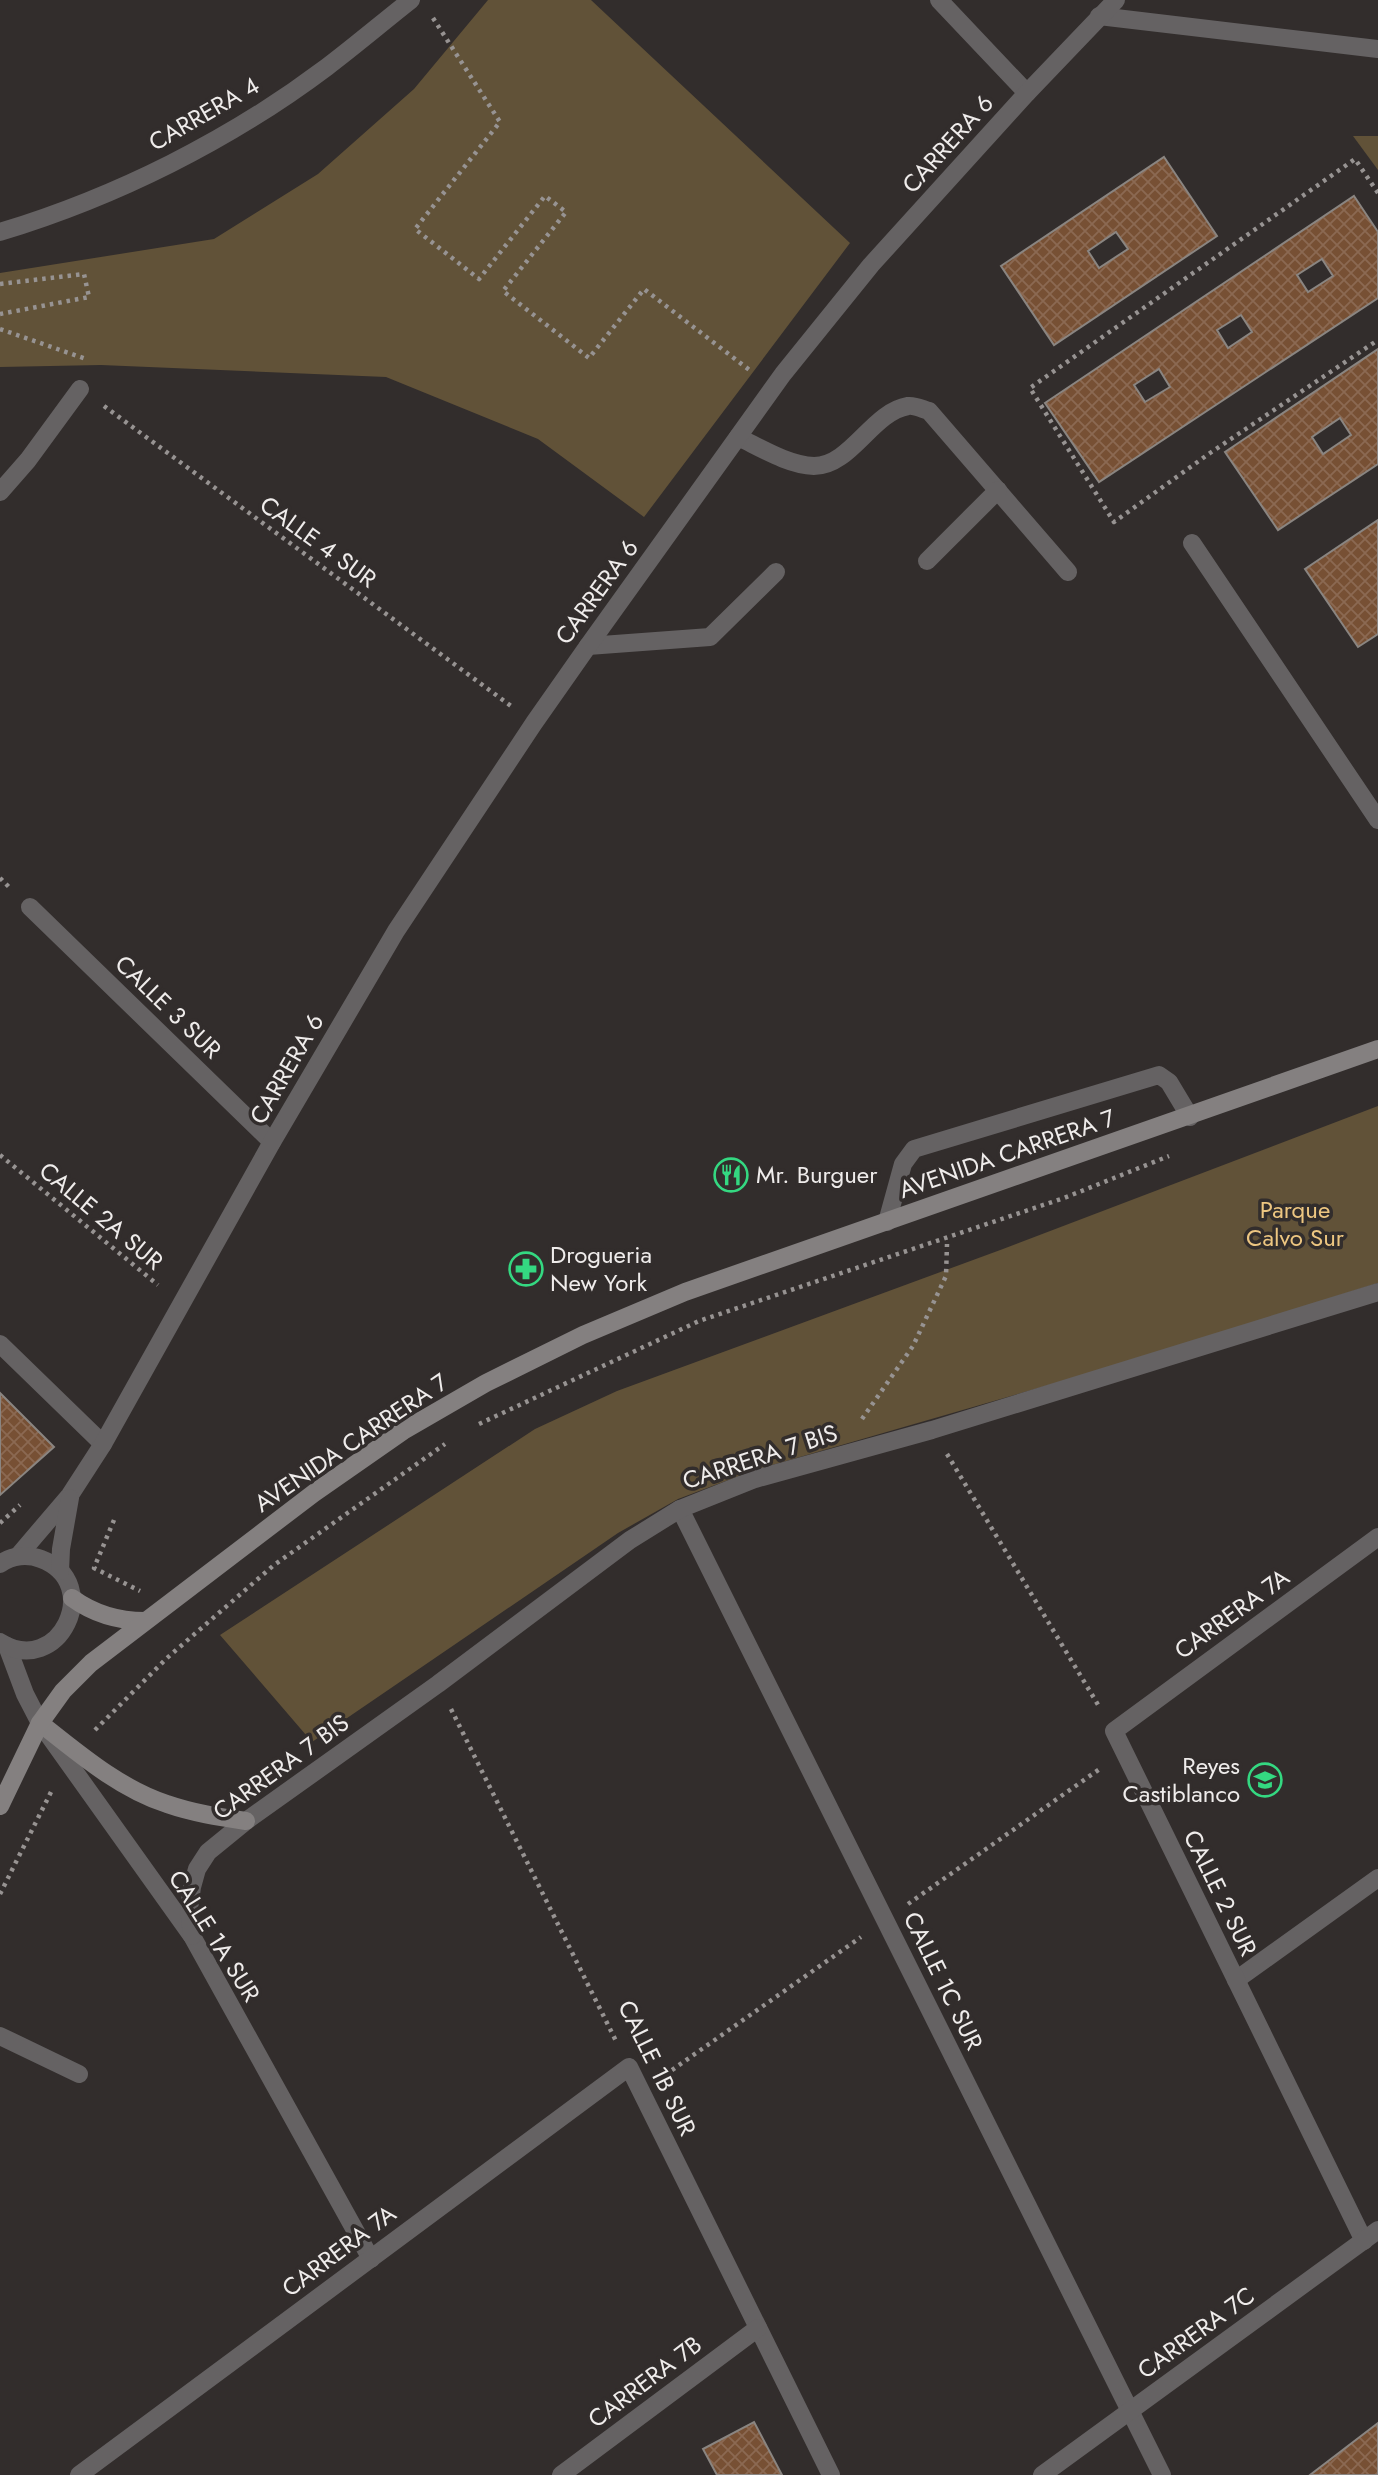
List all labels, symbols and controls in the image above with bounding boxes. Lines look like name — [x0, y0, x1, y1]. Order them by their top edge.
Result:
street label: CARRERA 4 — [142, 68, 266, 159]
street label: CARRERA 6 — [894, 87, 1002, 201]
street label: CALLE 4 SUR — [253, 487, 384, 596]
street label: CARRERA 6 — [546, 532, 647, 651]
street label: CALLE 3 SUR — [107, 947, 230, 1067]
street label: CARRERA 6 — [241, 1007, 332, 1130]
street label: AVENIDA CARRERA 7 — [894, 1100, 1120, 1207]
street label: CALLE 2A SUR — [32, 1153, 171, 1278]
restaurant icon: Mr. Burguer — [712, 1156, 750, 1194]
place label: Mr. Burguer — [756, 1157, 878, 1192]
park label: Parque Calvo Sur — [1246, 1192, 1345, 1255]
place label: Drogueria New York — [550, 1237, 652, 1300]
pharmacy icon: Drogueria New York — [507, 1250, 545, 1288]
street label: AVENIDA CARRERA 7 — [247, 1364, 455, 1520]
street label: CARRERA 7 BIS — [678, 1415, 842, 1498]
street label: CARRERA 7A — [1167, 1560, 1297, 1667]
street label: CARRERA 7 BIS — [205, 1705, 356, 1828]
place label: Reyes Castiblanco — [1122, 1748, 1240, 1811]
school or university icon: Reyes Castiblanco — [1246, 1761, 1284, 1799]
street label: CALLE 2 SUR — [1175, 1824, 1266, 1962]
street label: CALLE 1A SUR — [160, 1863, 269, 2009]
street label: CALLE 1C SUR — [895, 1906, 992, 2056]
street label: CALLE 1B SUR — [610, 1994, 706, 2142]
street label: CARRERA 7A — [274, 2196, 403, 2305]
street label: CARRERA 7C — [1130, 2278, 1261, 2387]
street label: CARRERA 7B — [580, 2327, 709, 2436]

